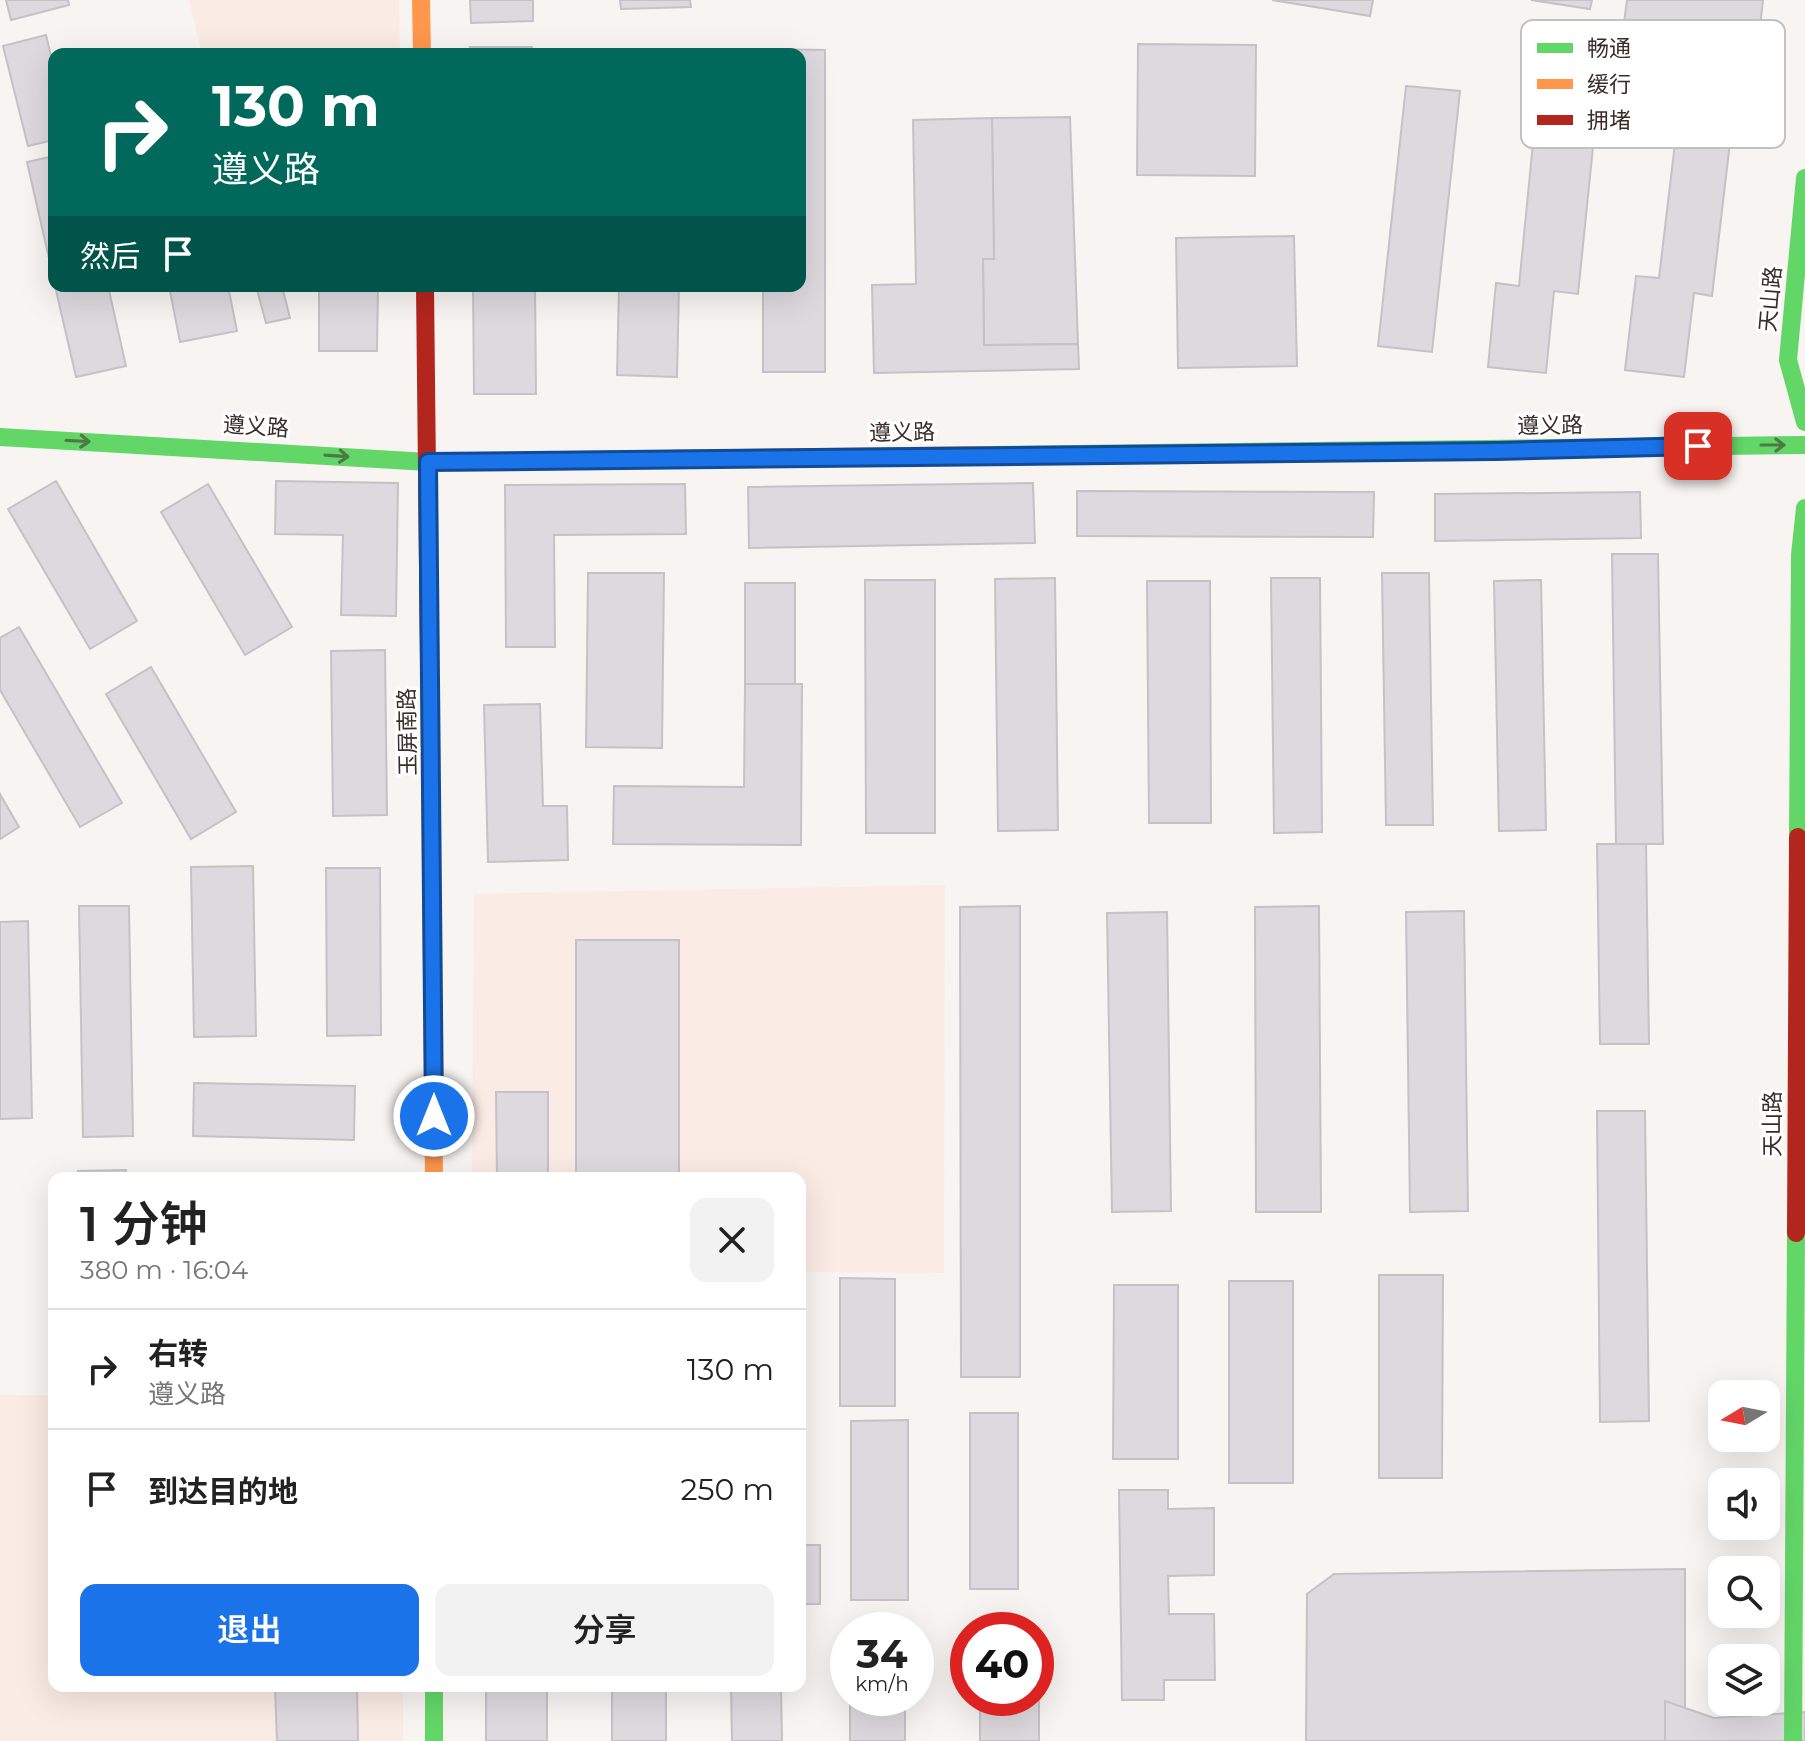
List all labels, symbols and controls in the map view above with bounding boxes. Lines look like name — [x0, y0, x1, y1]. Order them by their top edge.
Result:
legend — [1521, 20, 1785, 148]
text: 畅通 — [1587, 35, 1631, 62]
text: 缓行 — [1587, 71, 1631, 98]
text: 130 m — [212, 72, 380, 140]
icon: right — [80, 80, 184, 184]
text: 拥堵 — [1587, 107, 1631, 134]
text: 遵义路 — [212, 147, 320, 191]
icon: arrive — [156, 232, 200, 276]
text: 然后 — [80, 238, 140, 275]
street label: 天山路 — [1754, 265, 1787, 333]
street label: 遵义路 — [222, 411, 290, 442]
street label: 遵义路 — [1517, 411, 1583, 440]
pin — [1664, 412, 1732, 480]
street label: 遵义路 — [869, 418, 935, 447]
icon: arrive — [1676, 424, 1720, 468]
one-way arrow — [64, 434, 91, 449]
one-way arrow — [1759, 437, 1786, 453]
one-way arrow — [324, 449, 350, 464]
street label: 玉屏南路 — [393, 688, 422, 776]
position arrow — [392, 1074, 476, 1158]
street label: 天山路 — [1759, 1091, 1786, 1157]
text: 1 分钟 — [80, 1195, 208, 1253]
button: close — [690, 1198, 774, 1282]
text: 380 m · 16:04 — [80, 1254, 248, 1286]
text: 右转 — [148, 1335, 208, 1372]
icon: right — [80, 1347, 124, 1391]
text: 130 m — [687, 1351, 774, 1388]
text: 遵义路 — [148, 1378, 226, 1410]
north arrow — [1708, 1380, 1780, 1452]
map controls — [1708, 1380, 1780, 1716]
icon: arrive — [80, 1467, 124, 1511]
button: sound — [1708, 1468, 1780, 1540]
text: 250 m — [680, 1471, 774, 1508]
text: 到达目的地 — [148, 1473, 298, 1510]
button: search — [1708, 1556, 1780, 1628]
button: 退出 — [80, 1584, 419, 1676]
button: 分享 — [435, 1584, 774, 1676]
speed limit sign: 40 — [950, 1612, 1054, 1716]
text: 34 — [856, 1629, 908, 1678]
button: layers — [1708, 1644, 1780, 1716]
text: km/h — [855, 1672, 909, 1696]

